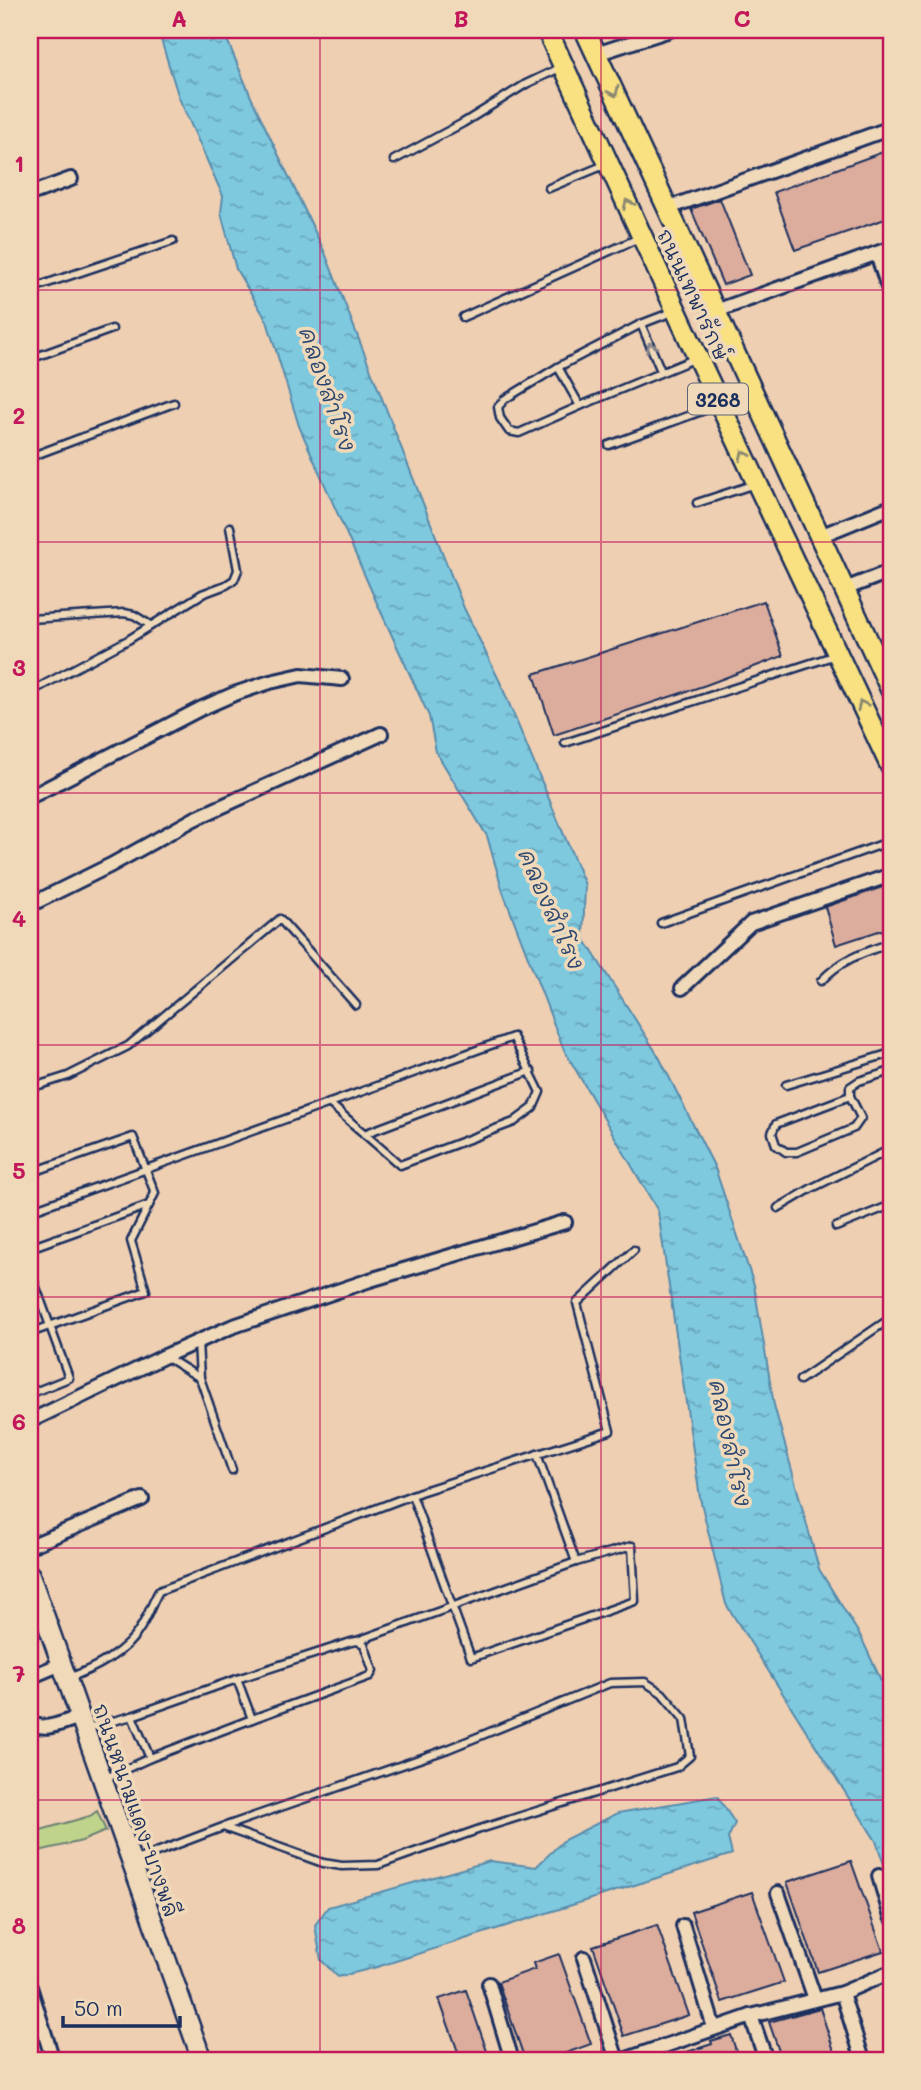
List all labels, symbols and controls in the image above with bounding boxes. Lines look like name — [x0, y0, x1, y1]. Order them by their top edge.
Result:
text: A — [171, 3, 187, 33]
text: B — [453, 3, 469, 33]
text: C — [733, 3, 751, 33]
one-way arrow — [606, 84, 620, 97]
text: 1 — [14, 148, 24, 178]
one-way arrow — [622, 199, 636, 211]
street label: ถนนเทพารักษ์ — [652, 224, 737, 364]
water label: คลองสำโรง — [293, 323, 363, 455]
one-way arrow — [645, 342, 659, 354]
road number: 3268 — [688, 384, 748, 414]
text: 2 — [13, 400, 25, 430]
one-way arrow — [738, 450, 752, 462]
text: 3 — [12, 652, 26, 682]
one-way arrow — [856, 700, 870, 712]
water label: คลองสำโรง — [512, 844, 592, 974]
text: 4 — [12, 903, 26, 933]
text: 5 — [12, 1155, 26, 1185]
water label: คลองสำโรง — [703, 1377, 759, 1509]
text: 6 — [12, 1406, 26, 1436]
text: 7 — [13, 1658, 26, 1688]
street label: ถนนหนามแดง-บางพลี — [88, 1699, 187, 1920]
text: 8 — [12, 1910, 26, 1940]
scale bar — [63, 1985, 180, 2029]
text: 50 m — [74, 1994, 123, 2021]

